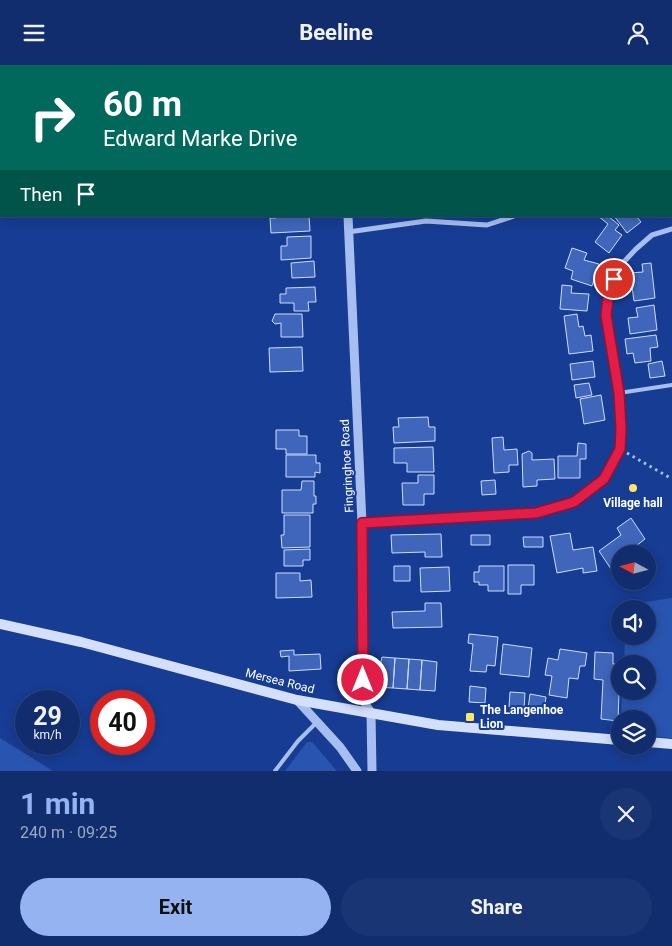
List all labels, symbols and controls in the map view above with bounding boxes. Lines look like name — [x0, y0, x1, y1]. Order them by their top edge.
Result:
icon: menu — [20, 19, 48, 47]
icon: person — [624, 19, 652, 47]
text: Beeline — [299, 20, 373, 45]
text: 60 m — [103, 84, 182, 125]
icon: right — [20, 85, 85, 150]
text: Edward Marke Drive — [103, 126, 297, 151]
icon: arrive — [72, 180, 100, 208]
text: Then — [20, 183, 62, 206]
pin — [593, 258, 635, 300]
icon: arrive — [600, 265, 628, 293]
street label: Fingringhoe Road — [338, 419, 356, 513]
marker: Village hall — [627, 482, 639, 494]
place label: Village hall — [603, 496, 663, 510]
north arrow — [611, 545, 656, 590]
map controls — [611, 545, 656, 755]
button: sound — [611, 600, 656, 645]
position arrow — [336, 653, 388, 705]
button: search — [611, 655, 656, 700]
street label: Mersea Road — [244, 666, 316, 696]
speed limit sign: 40 — [90, 690, 155, 755]
text: 29 — [33, 702, 62, 731]
place label: The Langenhoe Lion — [480, 703, 564, 731]
button: layers — [611, 710, 656, 755]
marker: The Langenhoe Lion — [464, 711, 476, 723]
text: km/h — [33, 728, 62, 742]
text: 1 min — [20, 786, 95, 821]
button: close — [600, 788, 652, 840]
text: 240 m · 09:25 — [20, 823, 117, 842]
button: Exit — [20, 878, 331, 936]
button: Share — [341, 878, 652, 936]

